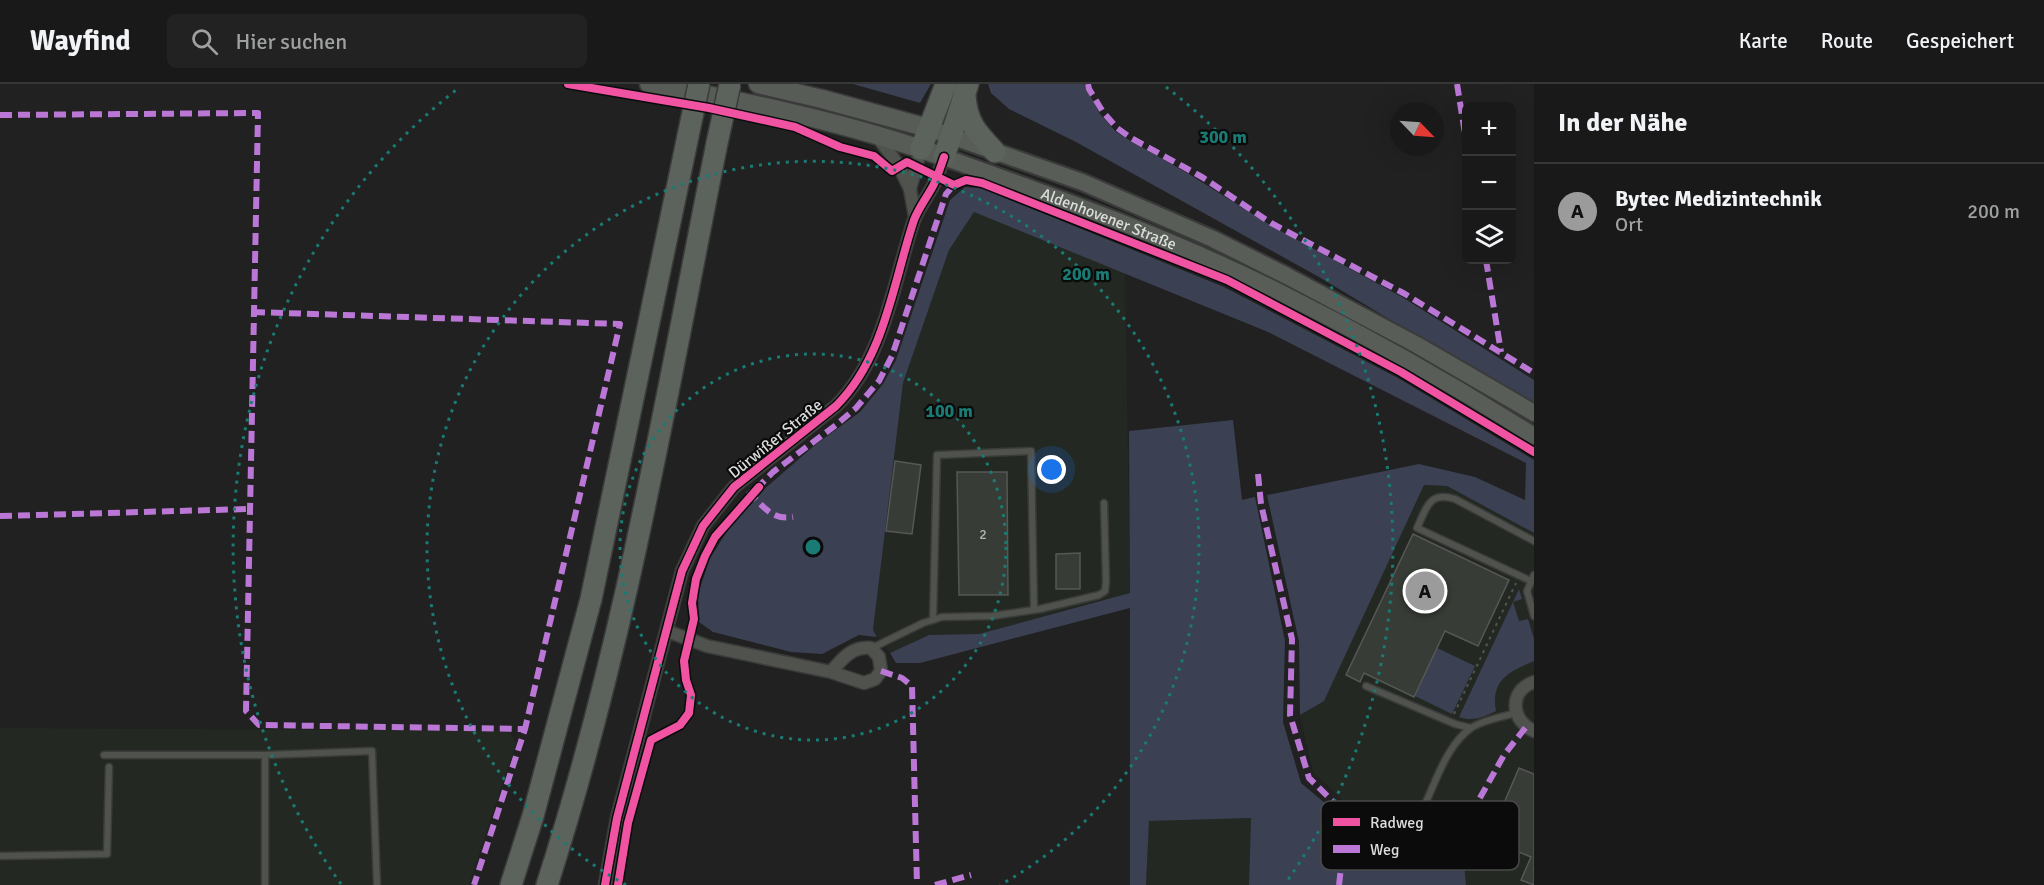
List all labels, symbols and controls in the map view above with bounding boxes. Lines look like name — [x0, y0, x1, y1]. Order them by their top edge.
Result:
search box — [167, 14, 587, 68]
text: Wayfind — [30, 24, 131, 58]
icon: search — [188, 25, 221, 58]
text: Hier suchen — [236, 28, 347, 55]
text: Karte — [1739, 28, 1788, 54]
text: Route — [1821, 28, 1873, 54]
text: Gespeichert — [1906, 28, 2014, 54]
north arrow — [1390, 102, 1444, 156]
map controls — [1462, 102, 1516, 264]
button: + — [1462, 102, 1516, 156]
text: In der Nähe — [1558, 107, 1688, 139]
text: 300 m — [1199, 126, 1247, 148]
button: − — [1462, 156, 1516, 210]
street label: Aldenhovener Straße — [1038, 184, 1179, 255]
text: Bytec Medizintechnik — [1615, 185, 1822, 212]
text: A — [1571, 199, 1584, 224]
text: 200 m — [1967, 199, 2020, 224]
button: layers — [1462, 210, 1516, 264]
text: Ort — [1615, 212, 1643, 237]
text: 200 m — [1062, 263, 1110, 285]
street label: Dürwißer Straße — [725, 395, 827, 483]
text: 100 m — [925, 400, 973, 422]
your location — [1037, 455, 1066, 484]
house number: 2 — [979, 526, 987, 543]
centre of rings — [803, 537, 823, 557]
pin: A — [1406, 568, 1444, 614]
legend — [1321, 801, 1519, 870]
text: Radweg — [1370, 813, 1424, 833]
text: Weg — [1370, 840, 1399, 860]

